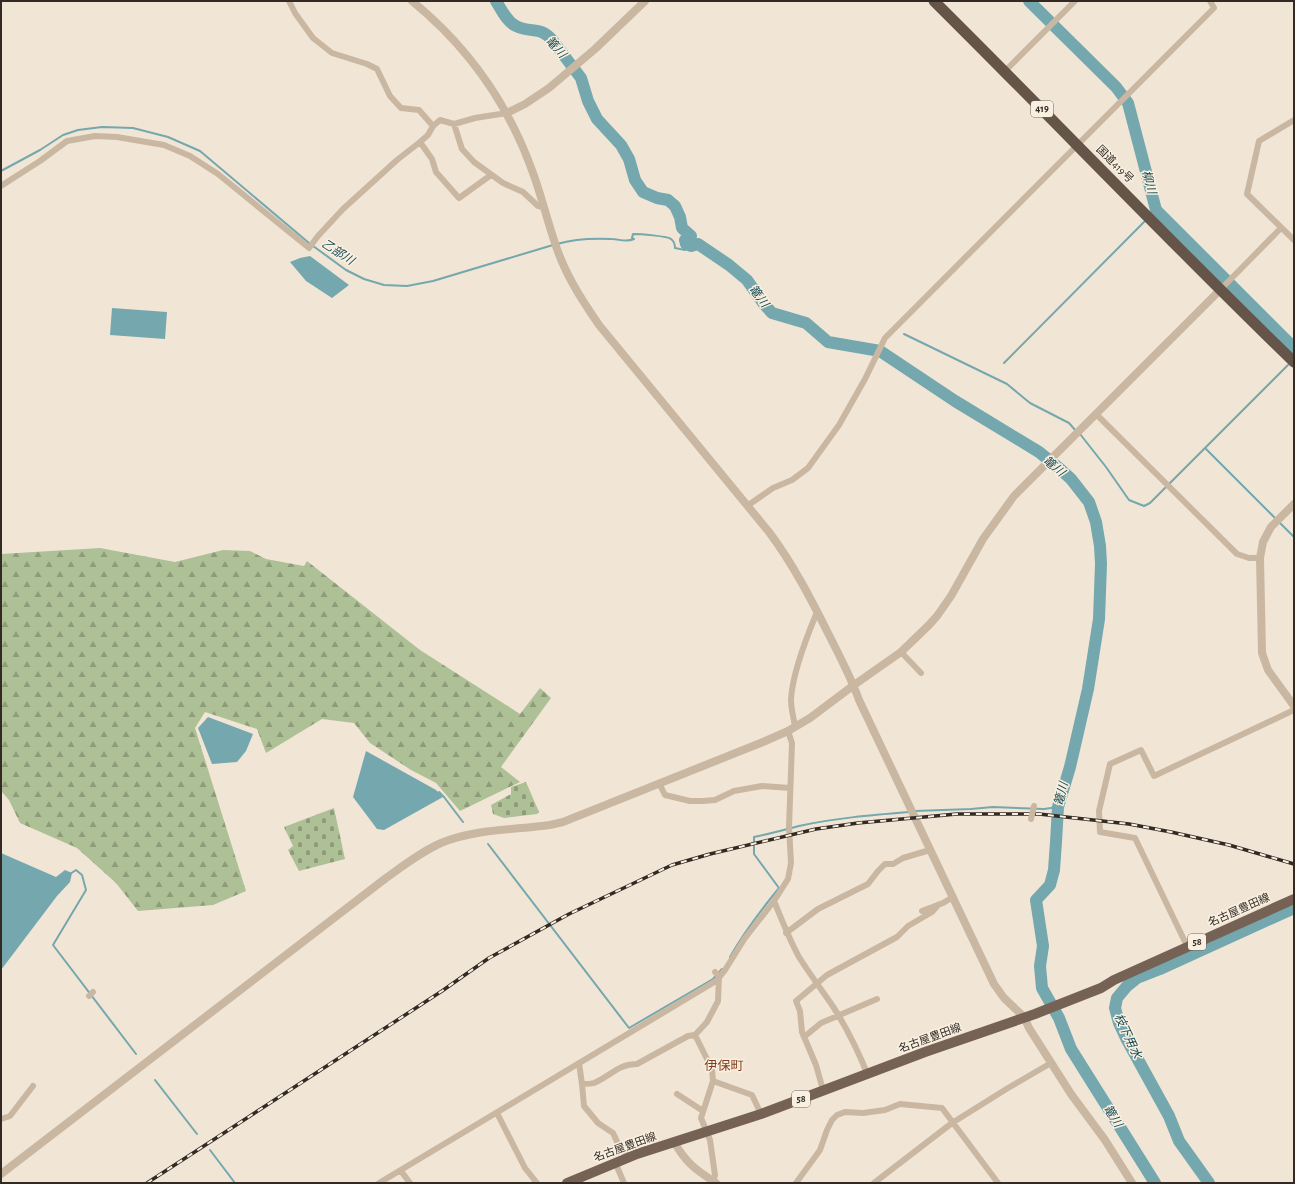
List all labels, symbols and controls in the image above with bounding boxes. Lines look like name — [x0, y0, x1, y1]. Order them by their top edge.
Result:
water label: 篭川 — [544, 33, 571, 61]
road number: 419 — [1031, 101, 1053, 117]
street label: 国道419号 — [1094, 143, 1136, 185]
water label: 柳川 — [1140, 169, 1159, 197]
water label: 乙部川 — [320, 236, 359, 268]
water label: 篭川 — [747, 282, 773, 311]
water label: 篭川 — [1041, 453, 1069, 480]
water label: 篭川 — [1051, 779, 1070, 807]
street label: 名古屋豊田線 — [1206, 891, 1271, 928]
road number: 58 — [1188, 934, 1206, 950]
water label: 枝下用水 — [1112, 1011, 1145, 1062]
street label: 名古屋豊田線 — [897, 1021, 963, 1054]
district label: 伊保町 — [704, 1059, 744, 1073]
road number: 58 — [792, 1091, 810, 1107]
water label: 篭川 — [1102, 1102, 1126, 1131]
street label: 名古屋豊田線 — [592, 1130, 658, 1163]

